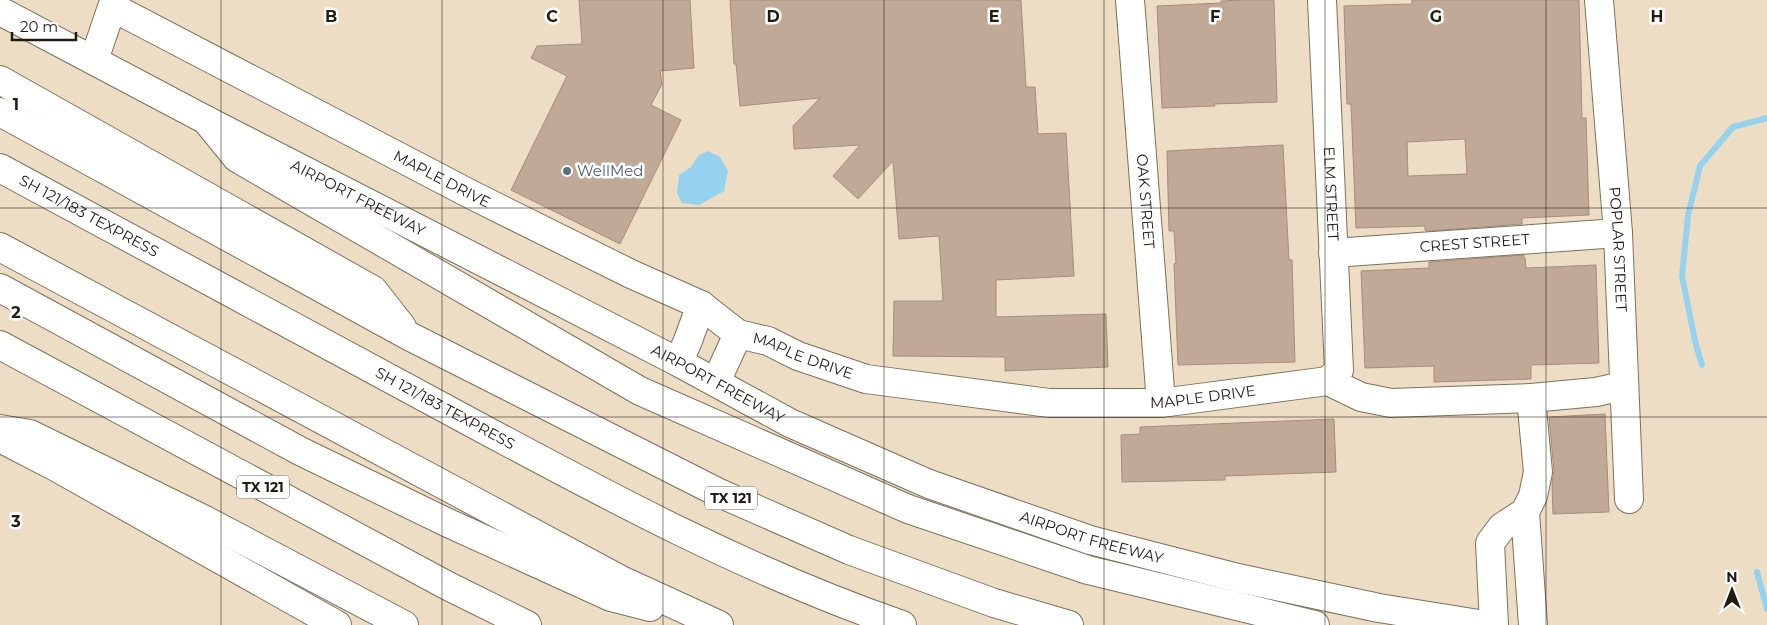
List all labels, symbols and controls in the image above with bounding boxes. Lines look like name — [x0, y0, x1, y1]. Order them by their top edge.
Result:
text: B — [325, 7, 337, 26]
text: C — [546, 7, 558, 26]
text: D — [766, 7, 780, 26]
text: E — [989, 7, 999, 26]
text: F — [1210, 7, 1220, 26]
text: G — [1430, 7, 1442, 26]
text: H — [1651, 7, 1663, 26]
scale bar — [12, 10, 76, 42]
text: 20 m — [20, 17, 58, 36]
text: 1 — [13, 95, 19, 114]
street label: MAPLE DRIVE — [390, 146, 494, 212]
street label: ELM STREET — [1320, 146, 1343, 242]
street label: OAK STREET — [1133, 153, 1159, 250]
street label: AIRPORT FREEWAY — [288, 155, 429, 240]
place label: WellMed — [577, 161, 644, 180]
marker: WellMed — [561, 165, 573, 177]
street label: SH 121/183 TEXPRESS — [16, 170, 162, 261]
street label: POPLAR STREET — [1605, 186, 1631, 313]
street label: CREST STREET — [1419, 229, 1531, 256]
text: 2 — [11, 303, 21, 322]
street label: MAPLE DRIVE — [751, 328, 856, 383]
street label: AIRPORT FREEWAY — [648, 340, 789, 427]
street label: SH 121/183 TEXPRESS — [372, 363, 518, 453]
street label: MAPLE DRIVE — [1150, 381, 1257, 412]
road number: TX 121 — [237, 476, 289, 498]
road number: TX 121 — [705, 486, 757, 509]
street label: AIRPORT FREEWAY — [1017, 506, 1166, 568]
text: 3 — [10, 512, 21, 531]
north arrow — [1707, 565, 1757, 615]
text: N — [1726, 568, 1738, 586]

